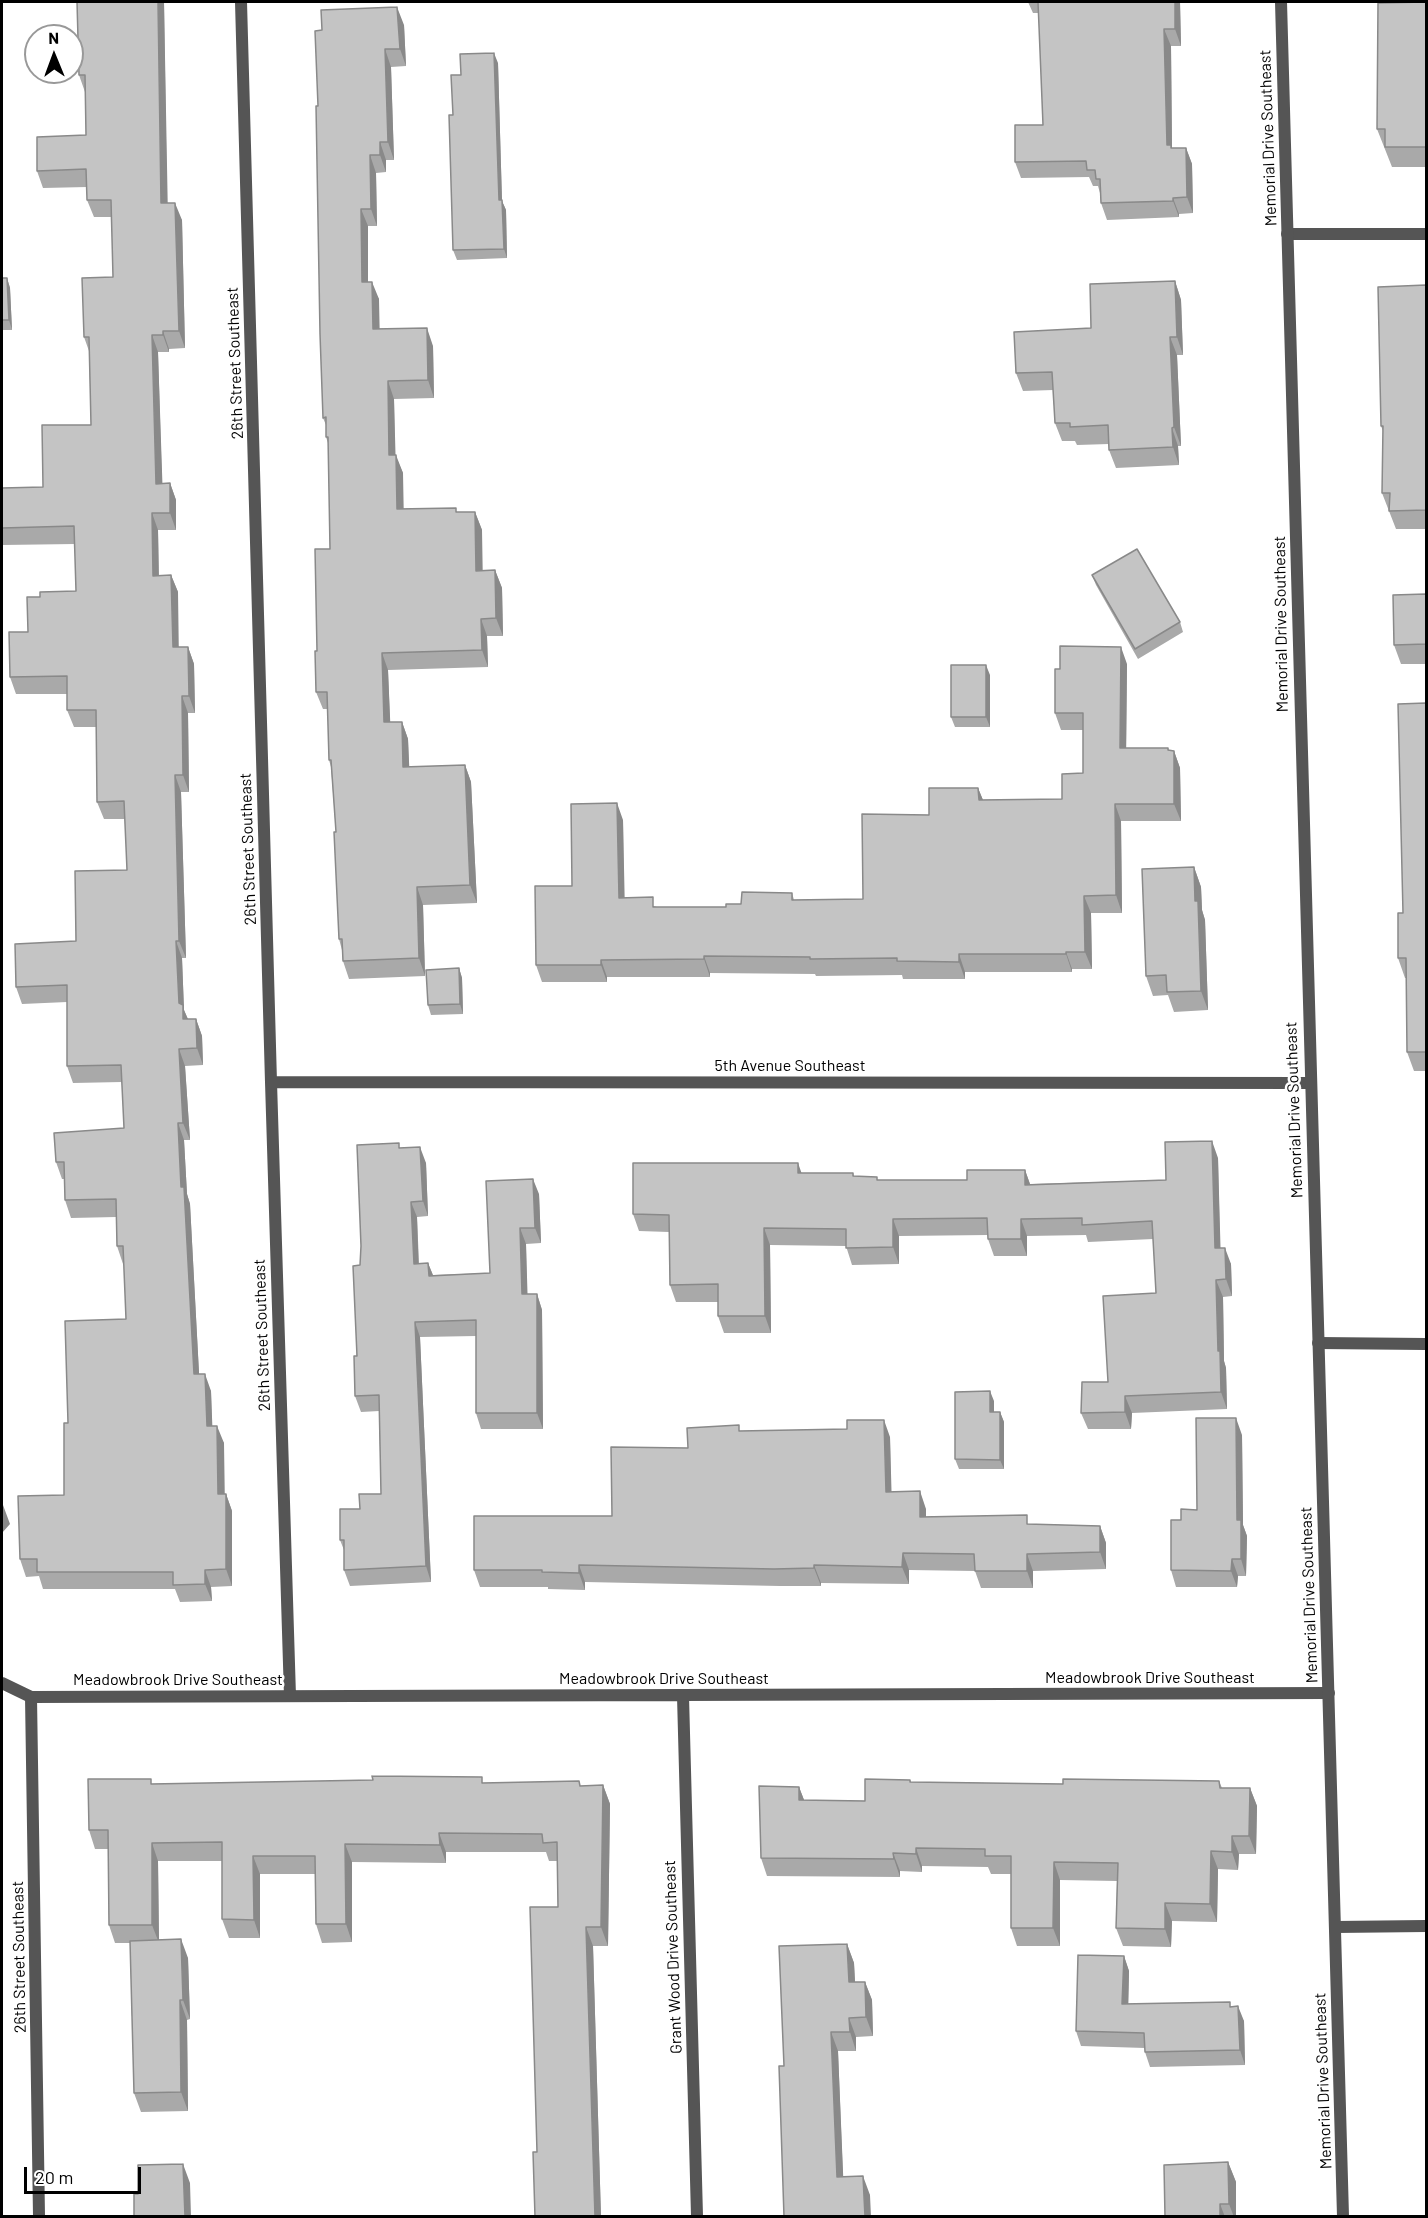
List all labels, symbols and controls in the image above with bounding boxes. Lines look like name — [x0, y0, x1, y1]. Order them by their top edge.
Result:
north arrow — [24, 24, 84, 84]
text: N — [48, 28, 59, 47]
street label: Memorial Drive Southeast — [1255, 49, 1281, 227]
street label: 26th Street Southeast — [223, 286, 247, 440]
street label: Memorial Drive Southeast — [1270, 535, 1292, 713]
street label: 26th Street Southeast — [236, 772, 260, 926]
street label: Memorial Drive Southeast — [1281, 1021, 1307, 1199]
street label: 5th Avenue Southeast — [714, 1056, 866, 1076]
street label: 26th Street Southeast — [250, 1258, 274, 1412]
street label: Memorial Drive Southeast — [1296, 1506, 1322, 1684]
street label: Meadowbrook Drive Southeast — [1045, 1668, 1255, 1688]
street label: Meadowbrook Drive Southeast — [559, 1669, 769, 1689]
street label: Meadowbrook Drive Southeast — [73, 1670, 283, 1690]
street label: Grant Wood Drive Southeast — [660, 1860, 686, 2054]
street label: 26th Street Southeast — [8, 1881, 30, 2033]
street label: Memorial Drive Southeast — [1310, 1992, 1336, 2170]
scale bar — [27, 2155, 144, 2193]
text: 20 m — [35, 2166, 73, 2188]

